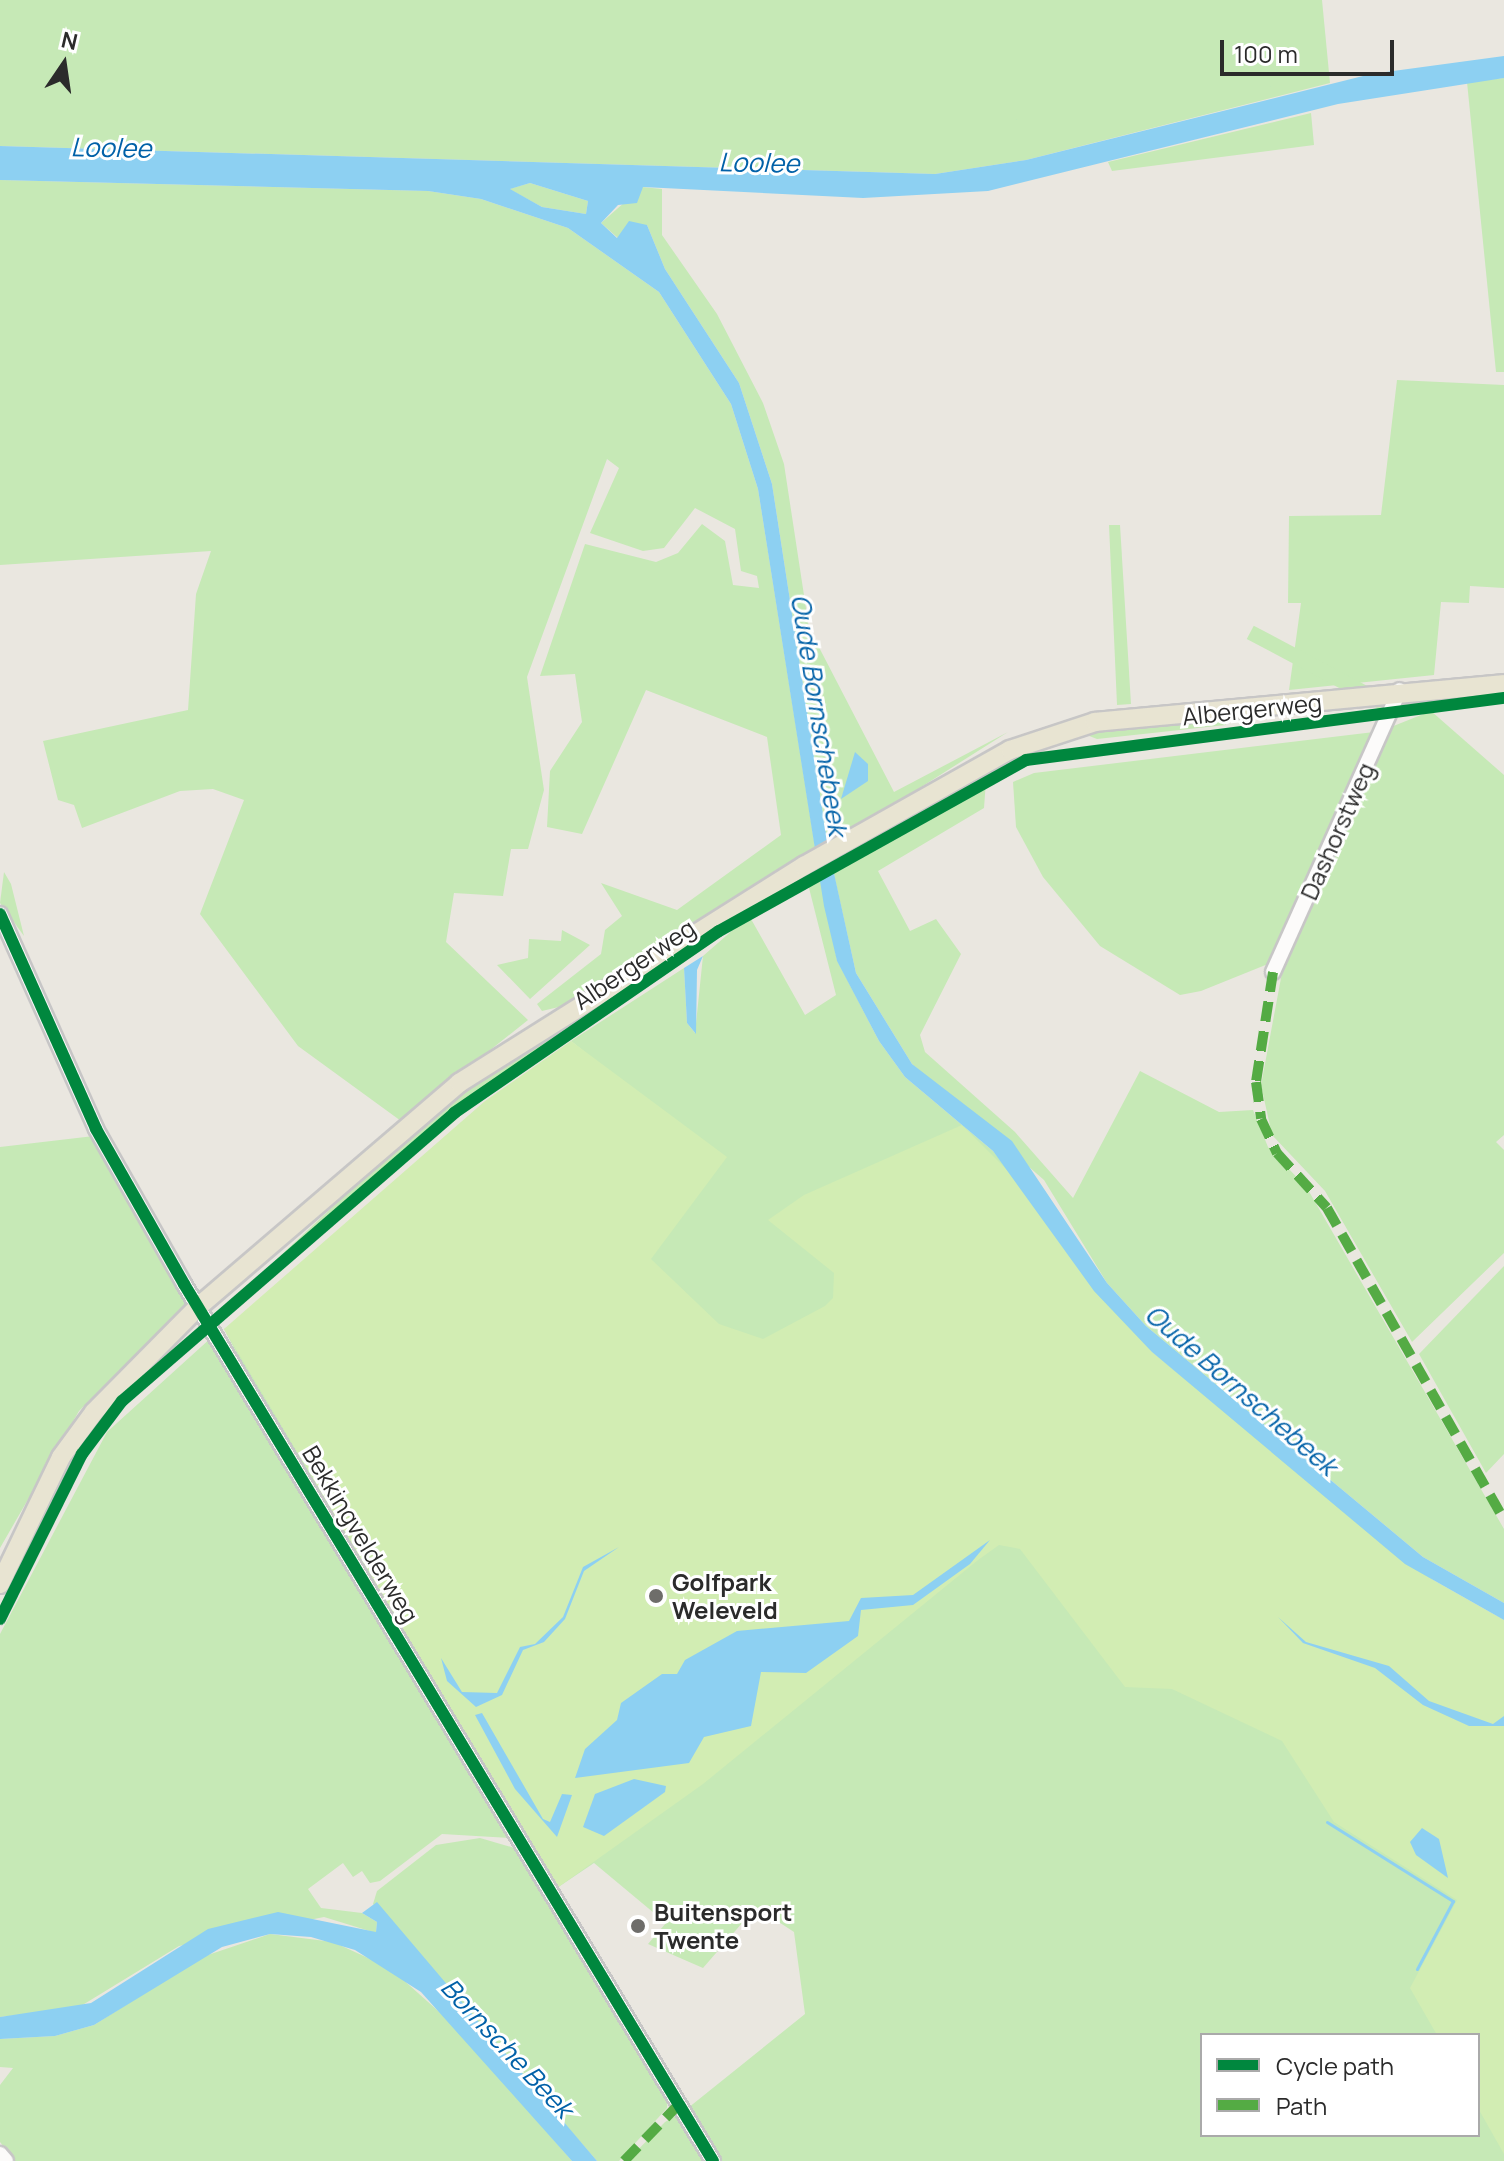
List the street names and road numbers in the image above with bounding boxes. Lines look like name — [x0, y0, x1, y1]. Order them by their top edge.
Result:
street label: Albergerweg — [1181, 687, 1323, 731]
street label: Dashorstweg — [1294, 758, 1380, 904]
street label: Albergerweg — [568, 913, 700, 1015]
street label: Bekkingvelderweg — [297, 1440, 425, 1628]

